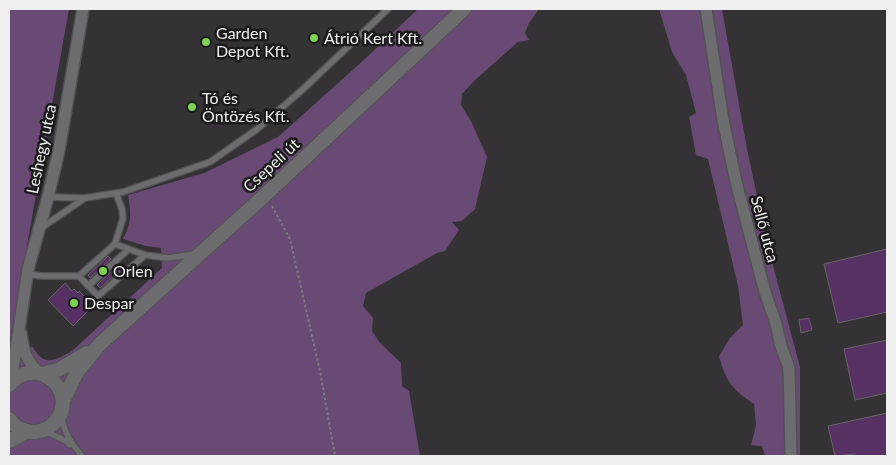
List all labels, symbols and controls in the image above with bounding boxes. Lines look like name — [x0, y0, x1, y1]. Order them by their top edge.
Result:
place label: Garden Depot Kft. — [216, 23, 289, 60]
place label: Átrió Kert Kft. — [324, 28, 422, 47]
marker: Átrió Kert Kft. — [308, 32, 320, 44]
marker: Garden Depot Kft. — [200, 36, 212, 48]
place label: Tó és Öntözés Kft. — [202, 88, 290, 125]
marker: Tó és Öntözés Kft. — [186, 101, 198, 113]
street label: Leshegy utca — [22, 102, 59, 195]
street label: Csepeli út — [239, 134, 303, 195]
street label: Sellő utca — [748, 194, 783, 264]
place label: Orlen — [113, 261, 153, 280]
marker: Orlen — [97, 265, 109, 277]
place label: Despar — [84, 293, 134, 312]
marker: Despar — [68, 297, 80, 309]

